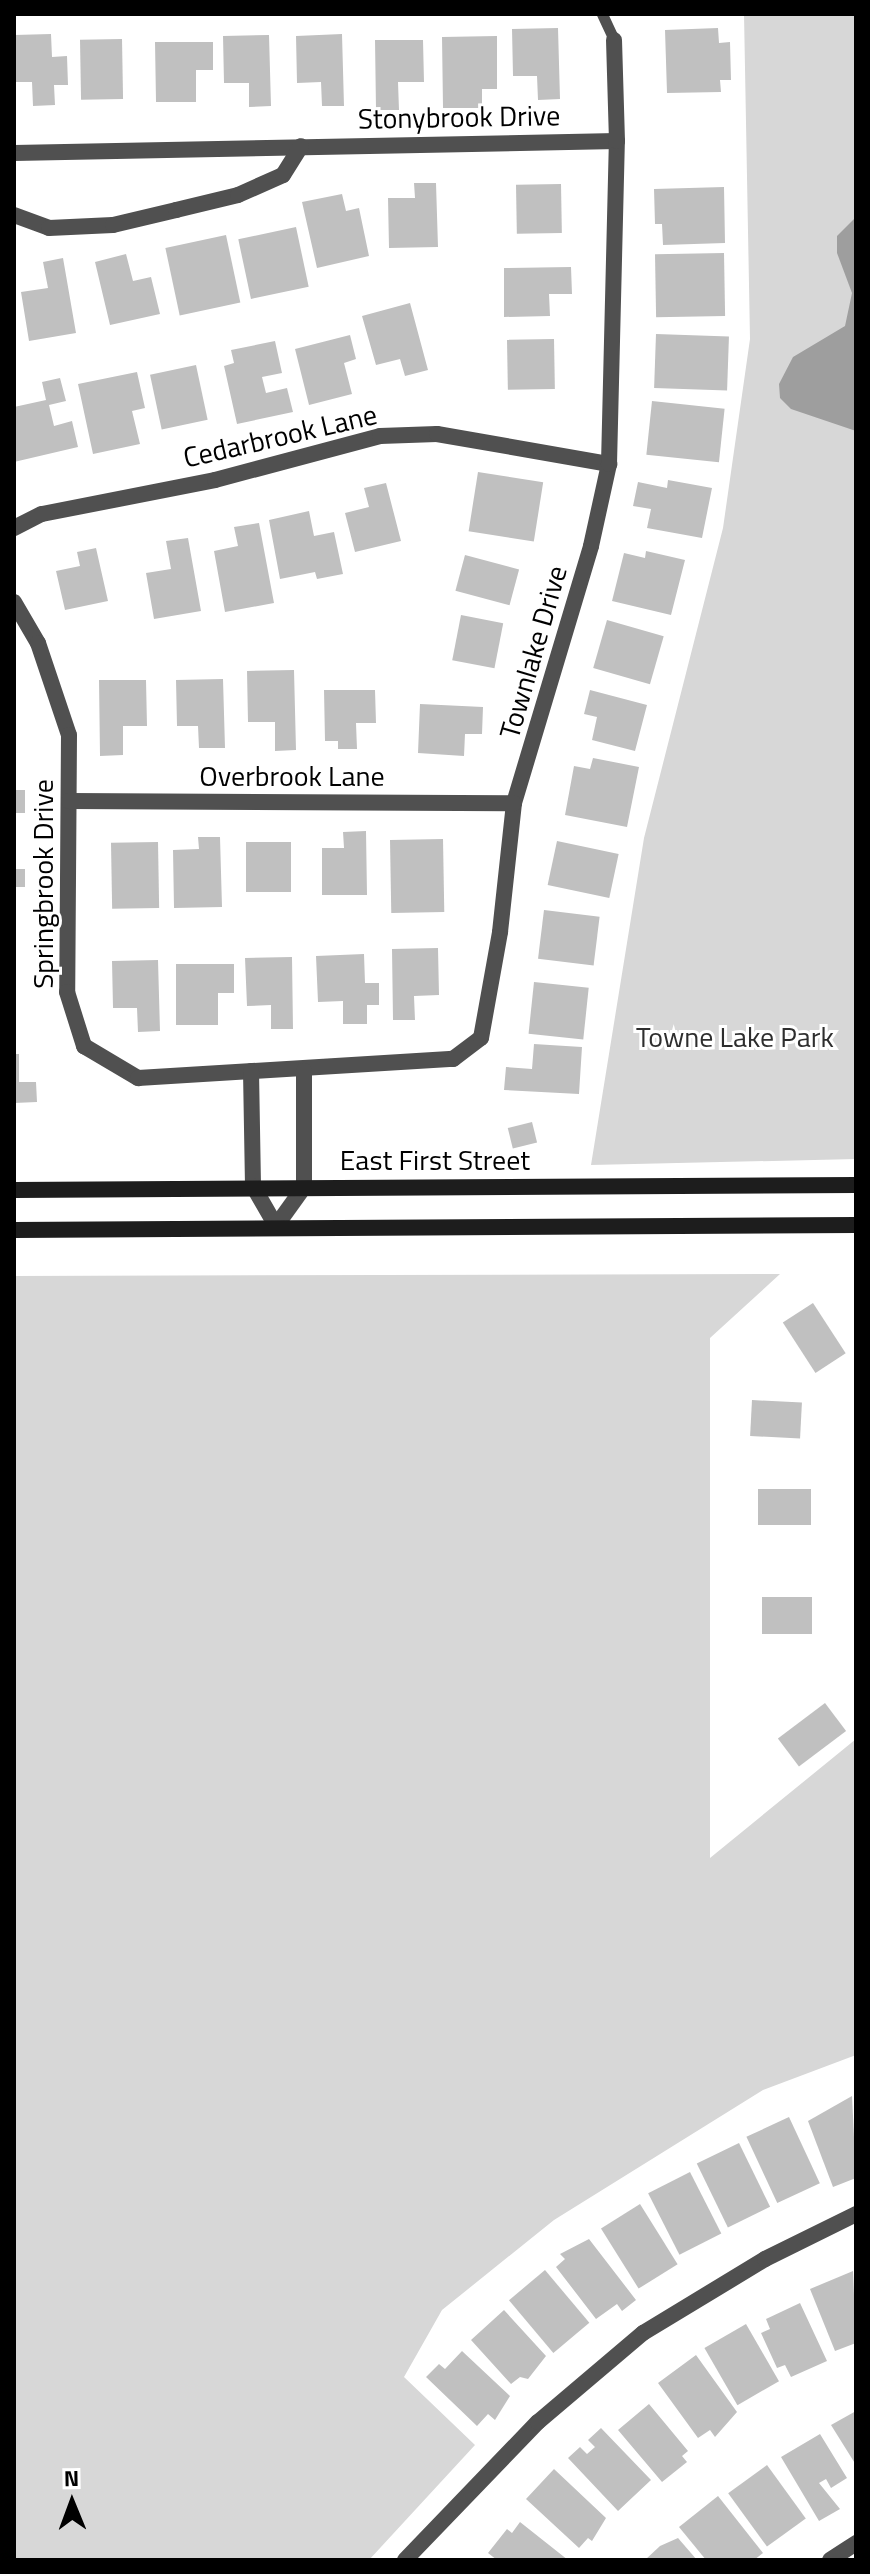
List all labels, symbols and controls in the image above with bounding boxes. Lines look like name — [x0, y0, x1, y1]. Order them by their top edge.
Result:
street label: Stonybrook Drive — [358, 98, 560, 136]
street label: Cedarbrook Lane — [180, 397, 380, 475]
street label: Townlake Drive — [492, 562, 574, 742]
street label: Overbrook Lane — [199, 759, 385, 793]
street label: Springbrook Drive — [26, 779, 60, 989]
park label: Towne Lake Park — [636, 1020, 834, 1054]
street label: East First Street — [340, 1143, 530, 1177]
text: N — [64, 2461, 80, 2495]
north arrow — [32, 2462, 112, 2542]

